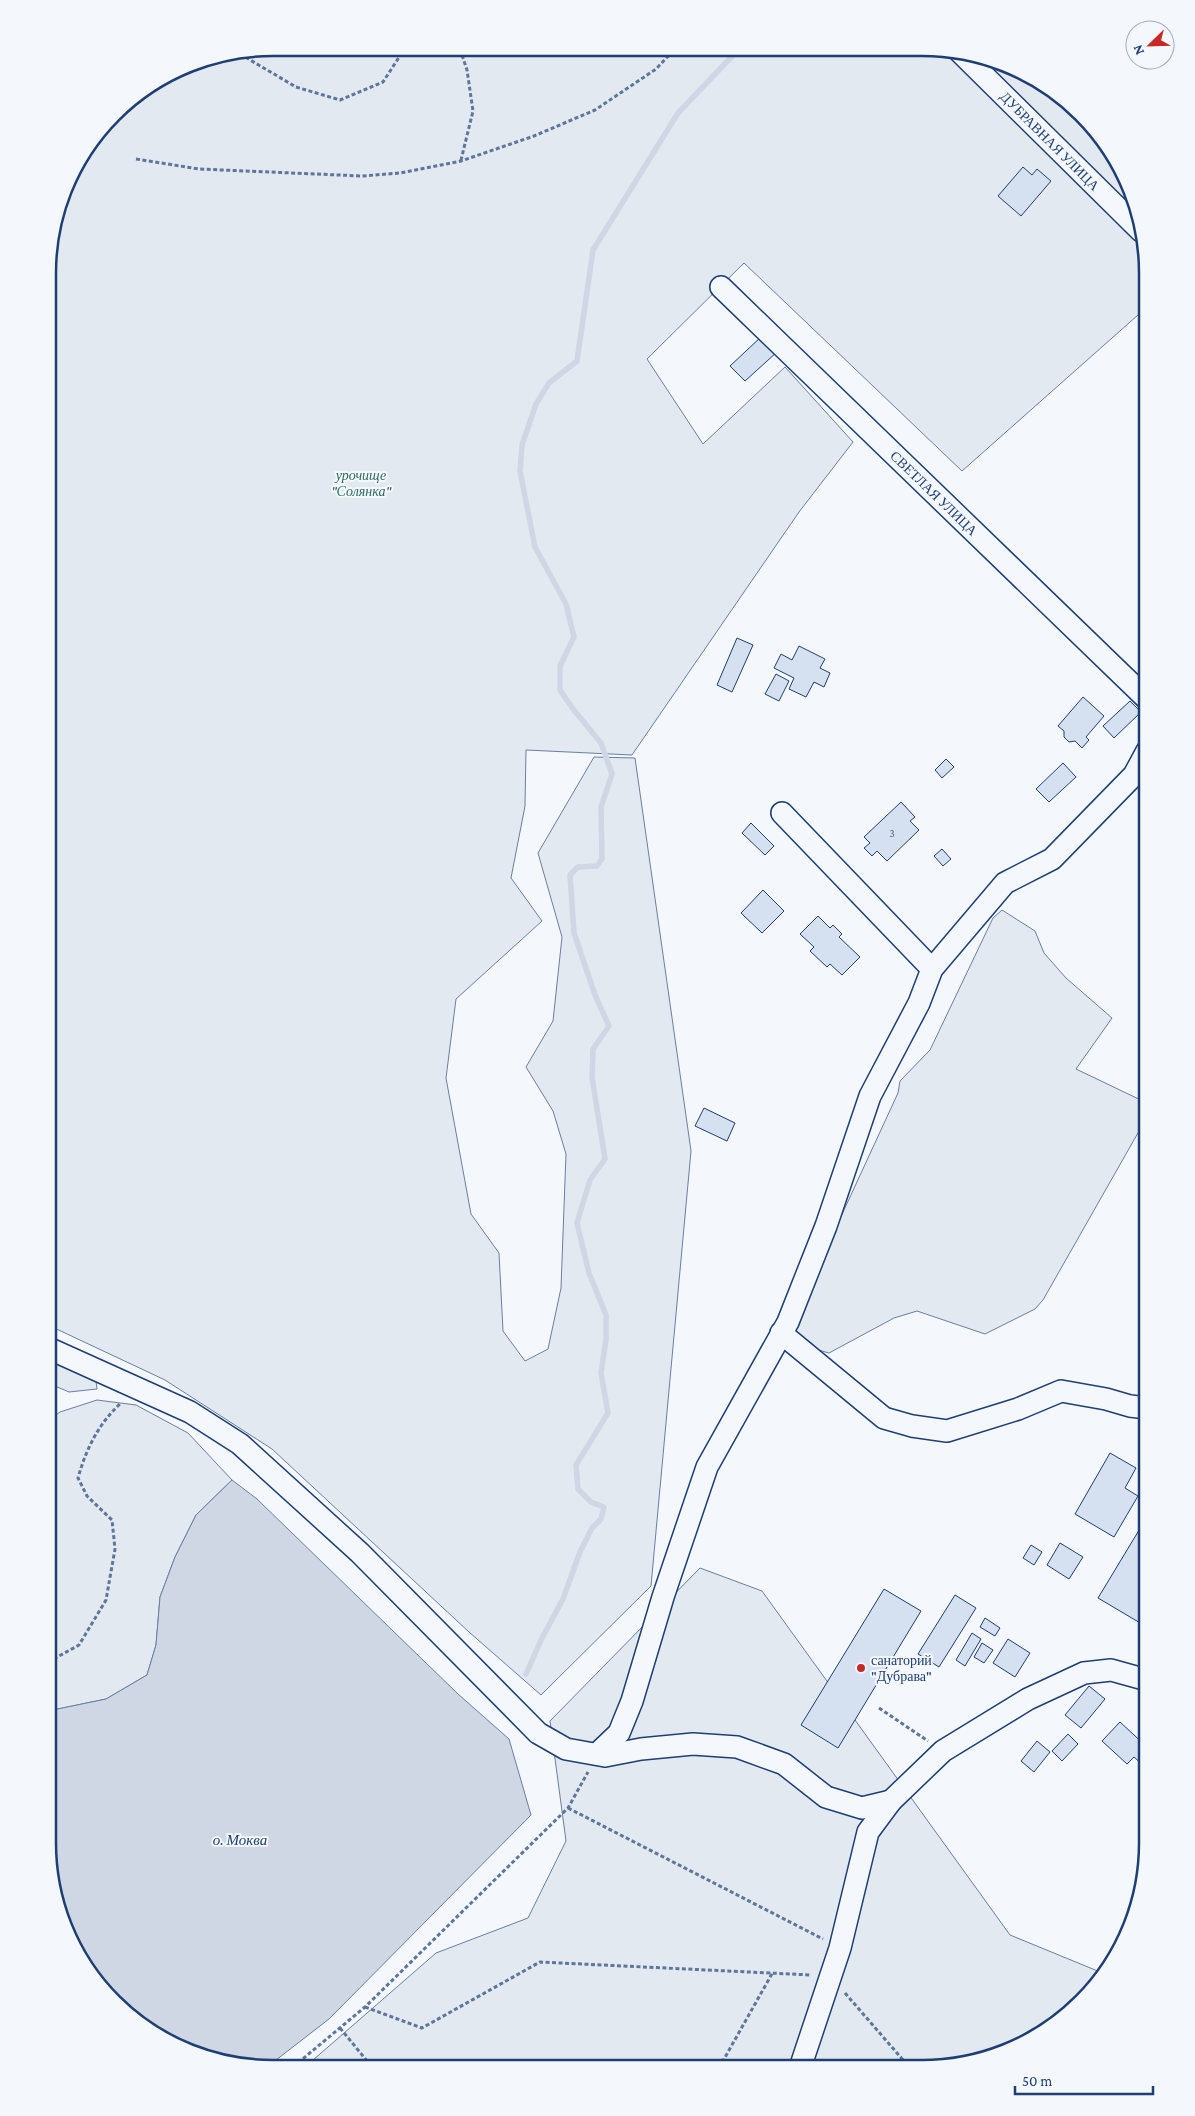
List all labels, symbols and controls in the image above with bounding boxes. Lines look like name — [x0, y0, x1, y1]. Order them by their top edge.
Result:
north arrow — [1125, 20, 1175, 70]
text: N — [1129, 42, 1147, 58]
street label: ДУБРАВНАЯ УЛИЦА — [997, 88, 1103, 194]
street label: СВЕТЛАЯ УЛИЦА — [887, 447, 981, 539]
park label: урочище "Солянка" — [331, 467, 392, 499]
house number: 3 — [889, 827, 895, 839]
place label: санаторий "Дубрава" — [871, 1652, 932, 1684]
marker: санаторий "Дубрава" — [855, 1662, 867, 1674]
water label: о. Моква — [213, 1832, 267, 1848]
scale bar — [1015, 2064, 1152, 2096]
text: 50 m — [1022, 2073, 1052, 2089]

